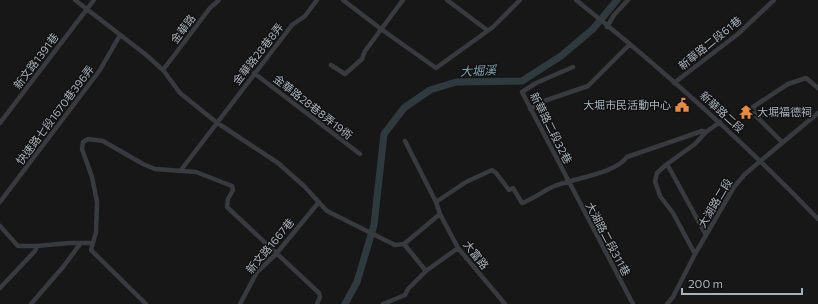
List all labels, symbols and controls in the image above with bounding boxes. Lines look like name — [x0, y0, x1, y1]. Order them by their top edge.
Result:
street label: 金華路 — [167, 12, 198, 46]
street label: 新華路二段61巷 — [676, 13, 744, 72]
street label: 金華路28巷8弄 — [230, 20, 286, 87]
street label: 新文路1391巷 — [10, 30, 61, 91]
water label: 大堀溪 — [460, 62, 498, 78]
street label: 快速路七段1670巷396弄 — [13, 63, 96, 167]
street label: 金華路28巷8弄19衖 — [271, 72, 355, 142]
street label: 新華路二段 — [698, 88, 747, 135]
street label: 新華路二段32巷 — [528, 90, 575, 166]
public building icon: 大堀市民活動中心 — [674, 97, 690, 113]
place label: 大堀市民活動中心 — [583, 98, 671, 111]
temple icon: 大堀福德祠 — [738, 104, 754, 120]
place label: 大堀福德祠 — [757, 105, 812, 118]
street label: 大湖路二段 — [695, 176, 734, 230]
street label: 大湖路二段311巷 — [584, 200, 633, 278]
street label: 新文路1667巷 — [243, 216, 296, 276]
street label: 大富路 — [461, 238, 492, 272]
scale bar — [682, 270, 802, 296]
text: 200 m — [688, 276, 723, 290]

